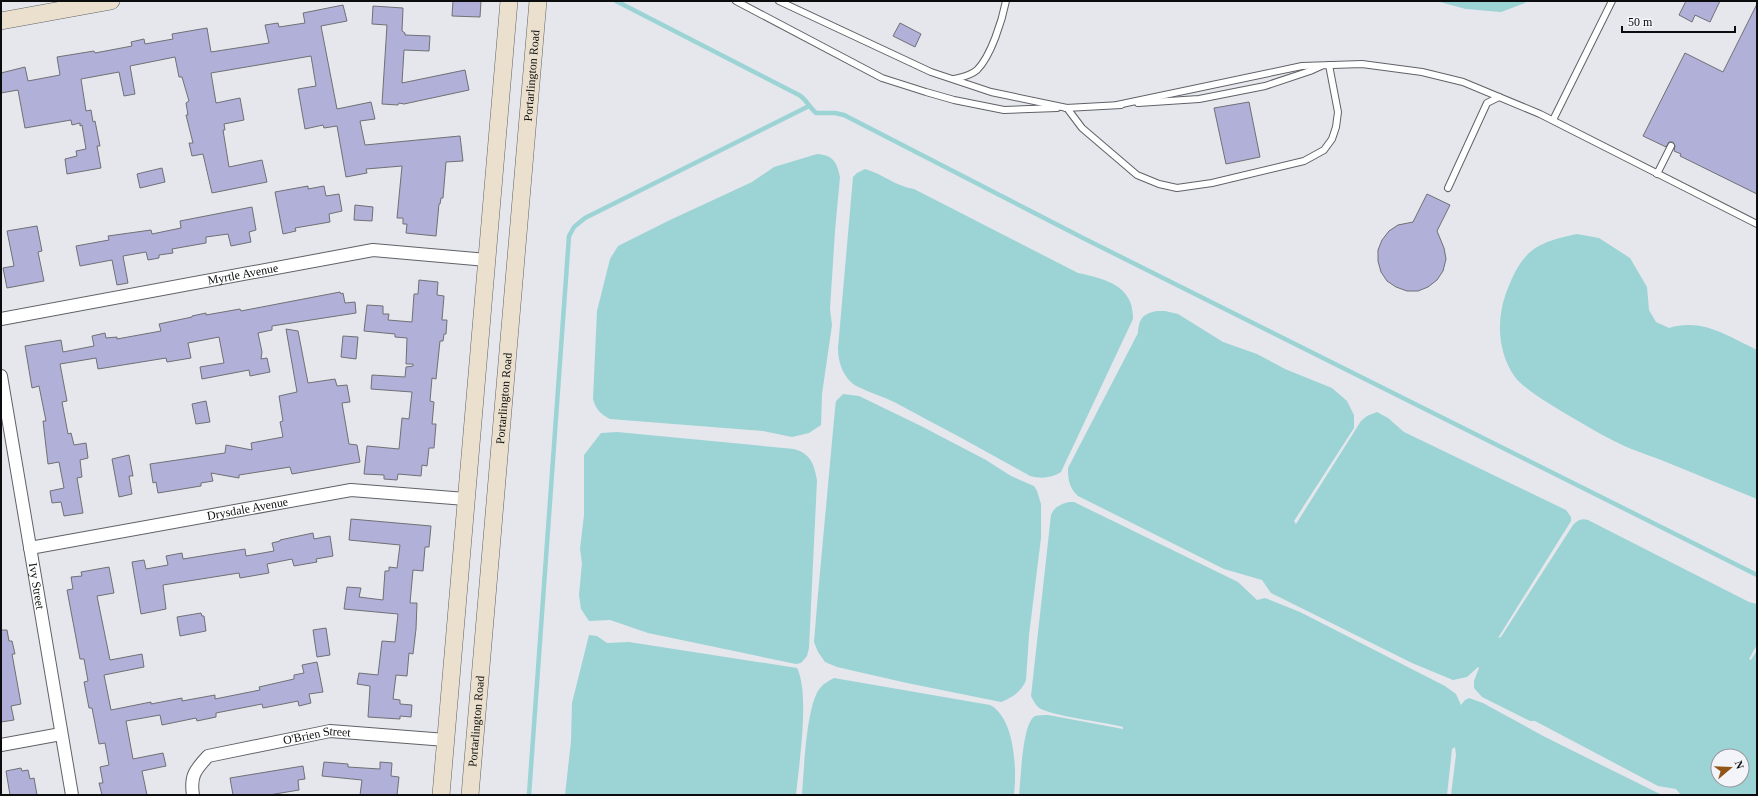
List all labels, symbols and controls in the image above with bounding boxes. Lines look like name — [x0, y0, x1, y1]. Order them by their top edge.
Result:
scale bar — [1622, 8, 1735, 34]
text: 50 m — [1628, 15, 1653, 29]
street label: Portarlington Road — [521, 29, 542, 122]
street label: Myrtle Avenue — [206, 261, 279, 288]
street label: Portarlington Road — [493, 352, 515, 445]
street label: Drysdale Avenue — [206, 495, 289, 523]
street label: Ivy Street — [26, 562, 48, 611]
street label: Portarlington Road — [465, 675, 487, 768]
street label: O'Brien Street — [282, 724, 352, 747]
north arrow — [1710, 748, 1750, 788]
text: N — [1732, 759, 1746, 771]

